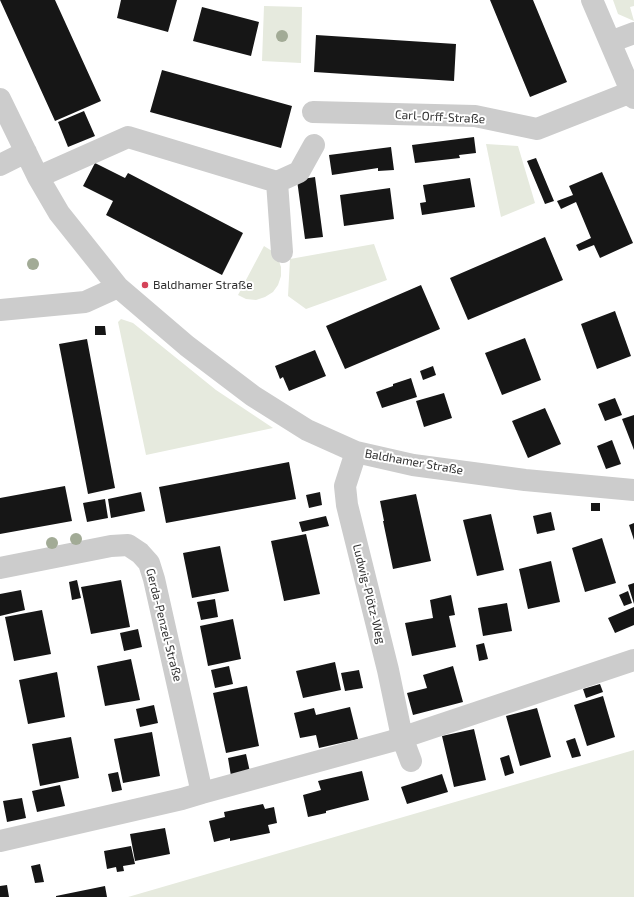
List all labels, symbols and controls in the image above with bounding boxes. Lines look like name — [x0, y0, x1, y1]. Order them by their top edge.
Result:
street label: Carl-Orff-Straße — [394, 107, 486, 127]
place label: Baldhamer Straße — [153, 278, 253, 292]
marker: Baldhamer Straße — [140, 280, 150, 290]
street label: Baldhamer Straße — [364, 446, 464, 478]
street label: Ludwig-Plötz-Weg — [350, 543, 388, 645]
street label: Gerda-Penzel-Straße — [143, 567, 185, 683]

